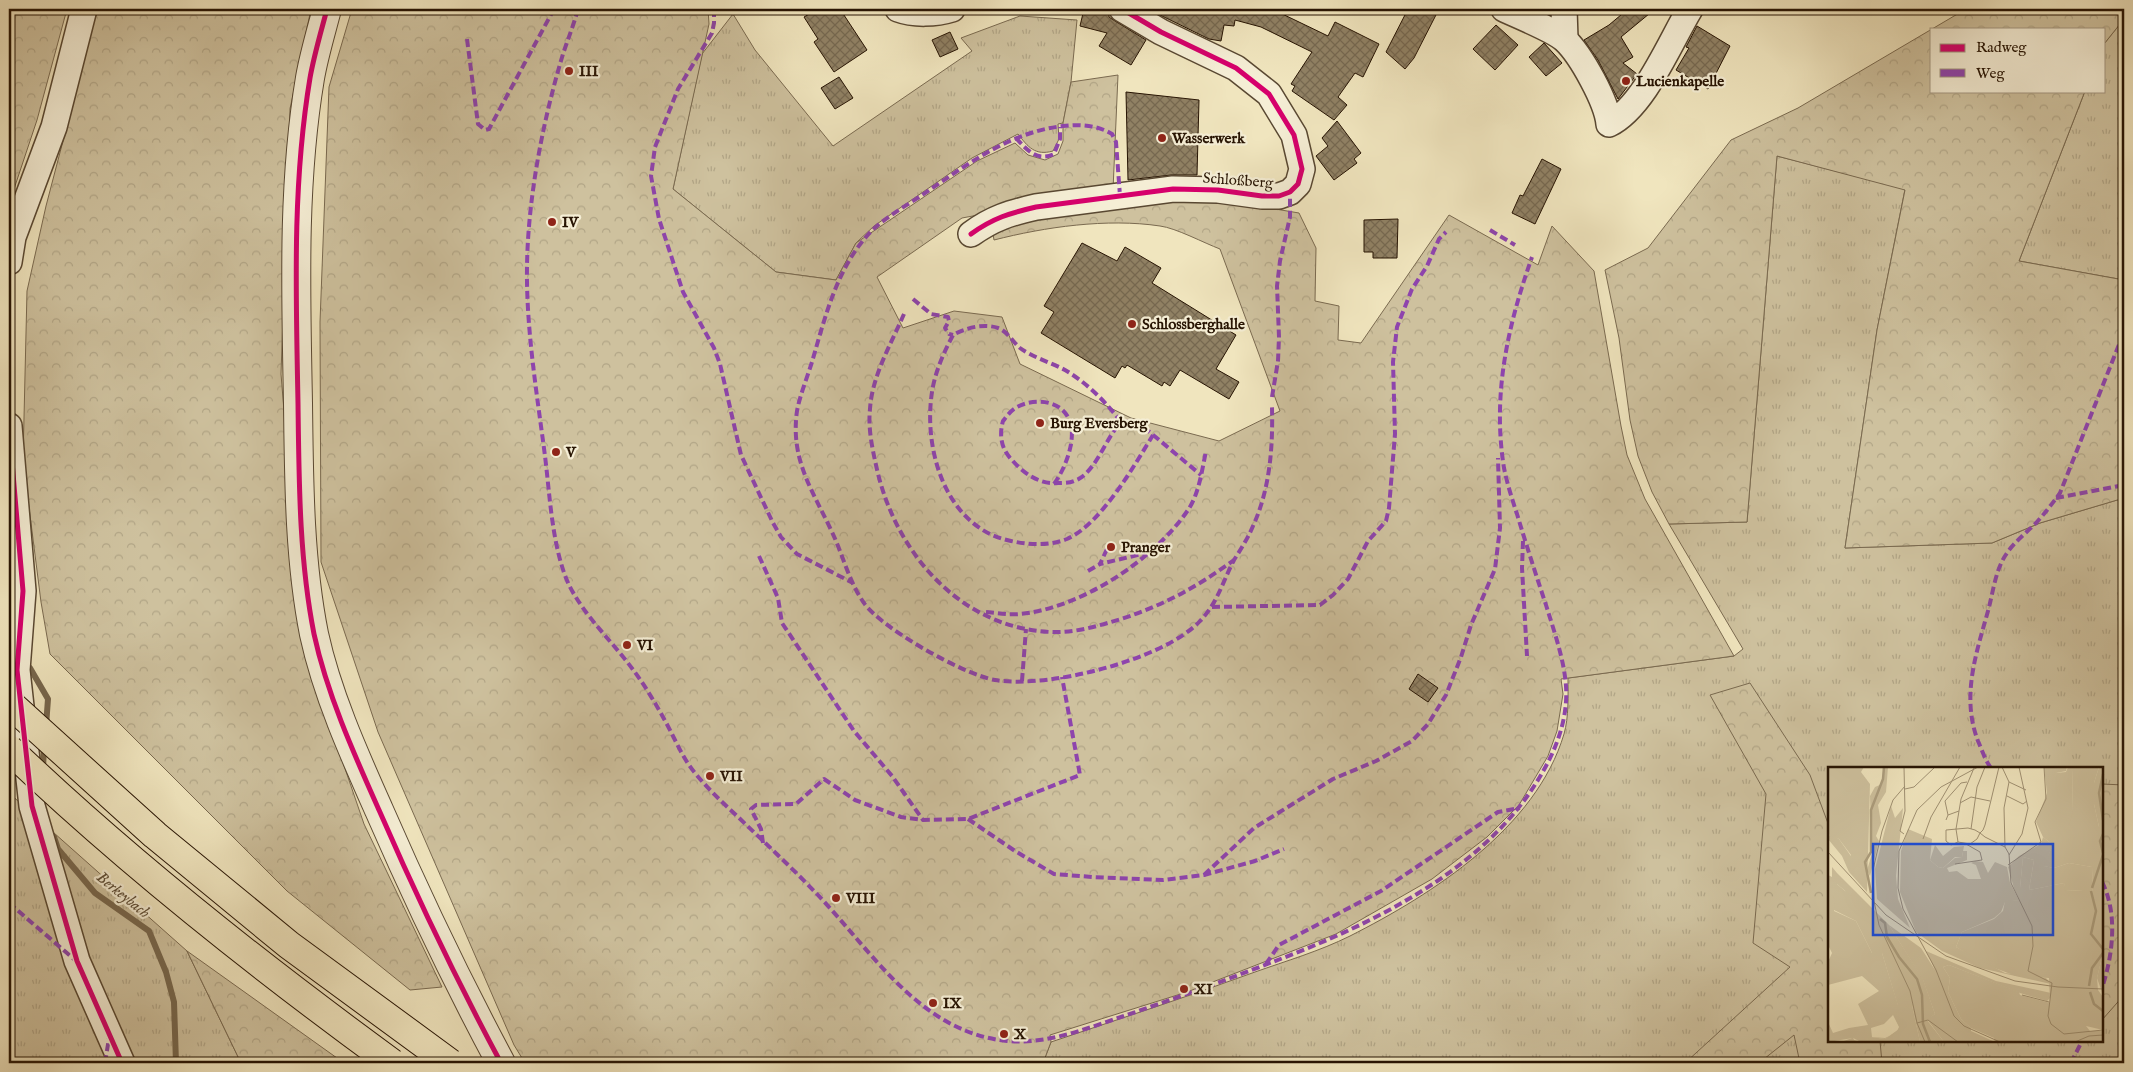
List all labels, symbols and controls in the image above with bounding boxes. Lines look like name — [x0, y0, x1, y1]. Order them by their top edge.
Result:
legend — [1930, 28, 2106, 92]
text: Radweg — [1976, 38, 2027, 57]
place label: III — [579, 62, 599, 81]
text: Weg — [1976, 64, 2005, 83]
marker: III — [563, 65, 575, 77]
place label: Lucienkapelle — [1636, 72, 1724, 91]
marker: Lucienkapelle — [1620, 75, 1632, 87]
place label: Wasserwerk — [1171, 129, 1246, 148]
marker: Wasserwerk — [1156, 132, 1168, 144]
street label: Schloßberg — [1202, 169, 1275, 192]
place label: IV — [562, 213, 579, 232]
marker: IV — [546, 216, 558, 228]
place label: Schlossberghalle — [1142, 315, 1245, 334]
marker: Schlossberghalle — [1126, 318, 1138, 330]
place label: Burg Eversberg — [1050, 414, 1149, 433]
marker: Burg Eversberg — [1034, 417, 1046, 429]
place label: V — [565, 443, 577, 462]
marker: V — [550, 446, 562, 458]
place label: Pranger — [1121, 538, 1171, 557]
marker: Pranger — [1105, 541, 1117, 553]
place label: VI — [636, 636, 654, 655]
marker: VI — [621, 639, 633, 651]
place label: VII — [719, 767, 743, 786]
inset map — [1828, 767, 2103, 1042]
marker: VII — [704, 770, 716, 782]
water label: Berkeybach — [92, 868, 154, 923]
place label: VIII — [845, 889, 876, 908]
marker: VIII — [830, 892, 842, 904]
place label: XI — [1193, 980, 1213, 999]
marker: XI — [1178, 983, 1190, 995]
place label: IX — [943, 994, 962, 1013]
marker: IX — [927, 997, 939, 1009]
place label: X — [1013, 1025, 1027, 1044]
marker: X — [998, 1028, 1010, 1040]

